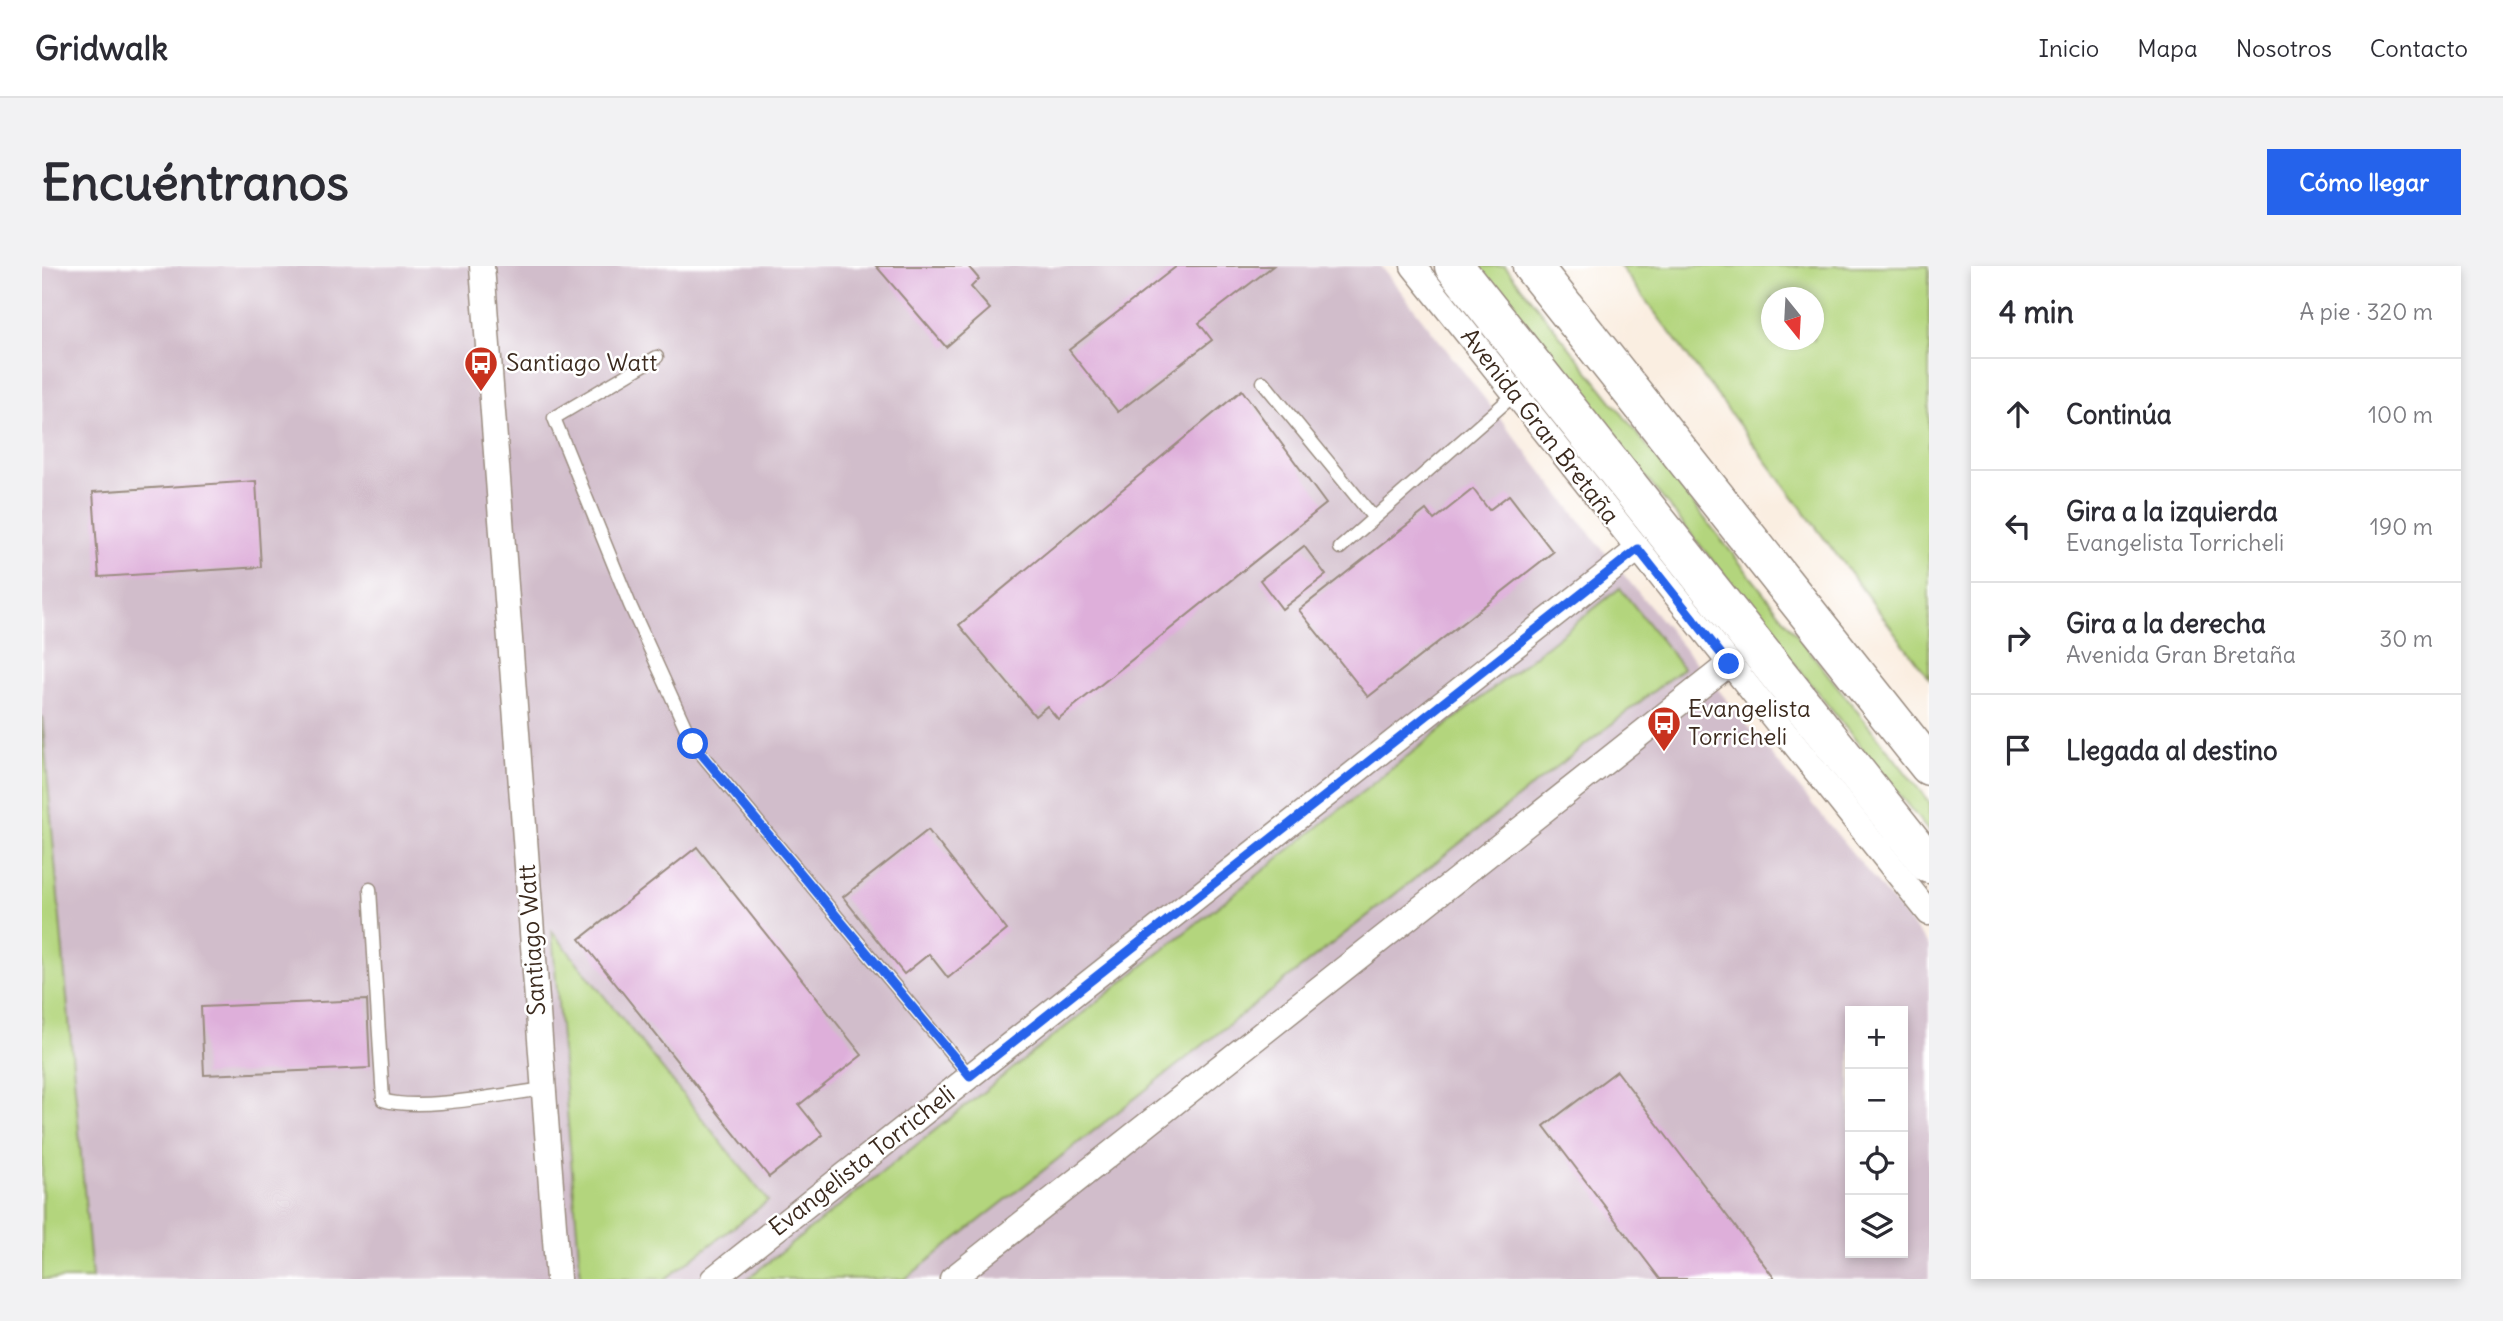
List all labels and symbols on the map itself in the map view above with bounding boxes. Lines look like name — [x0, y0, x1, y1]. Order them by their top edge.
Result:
north arrow — [1761, 287, 1824, 350]
street label: Avenida Gran Bretaña — [1455, 322, 1626, 529]
bus stop icon: Santiago Watt — [462, 344, 500, 393]
place label: Santiago Watt — [506, 347, 657, 377]
route end — [1713, 648, 1744, 679]
place label: Evangelista Torricheli — [1688, 693, 1811, 751]
bus stop icon: Evangelista Torricheli — [1645, 704, 1683, 753]
route start — [677, 728, 708, 759]
street label: Santiago Watt — [511, 864, 551, 1017]
street label: Evangelista Torricheli — [762, 1078, 960, 1242]

